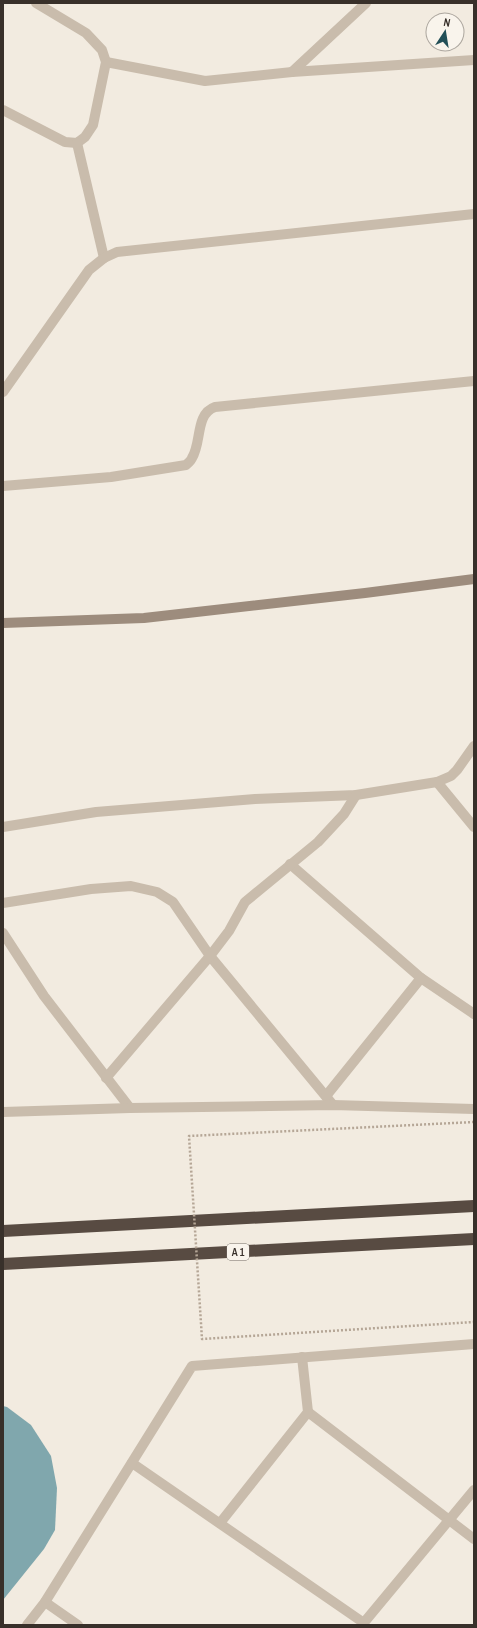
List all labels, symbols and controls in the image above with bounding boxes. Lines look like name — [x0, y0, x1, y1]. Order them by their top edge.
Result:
north arrow — [425, 12, 465, 52]
text: N — [442, 15, 452, 30]
road number: A 1 — [227, 1244, 249, 1260]

